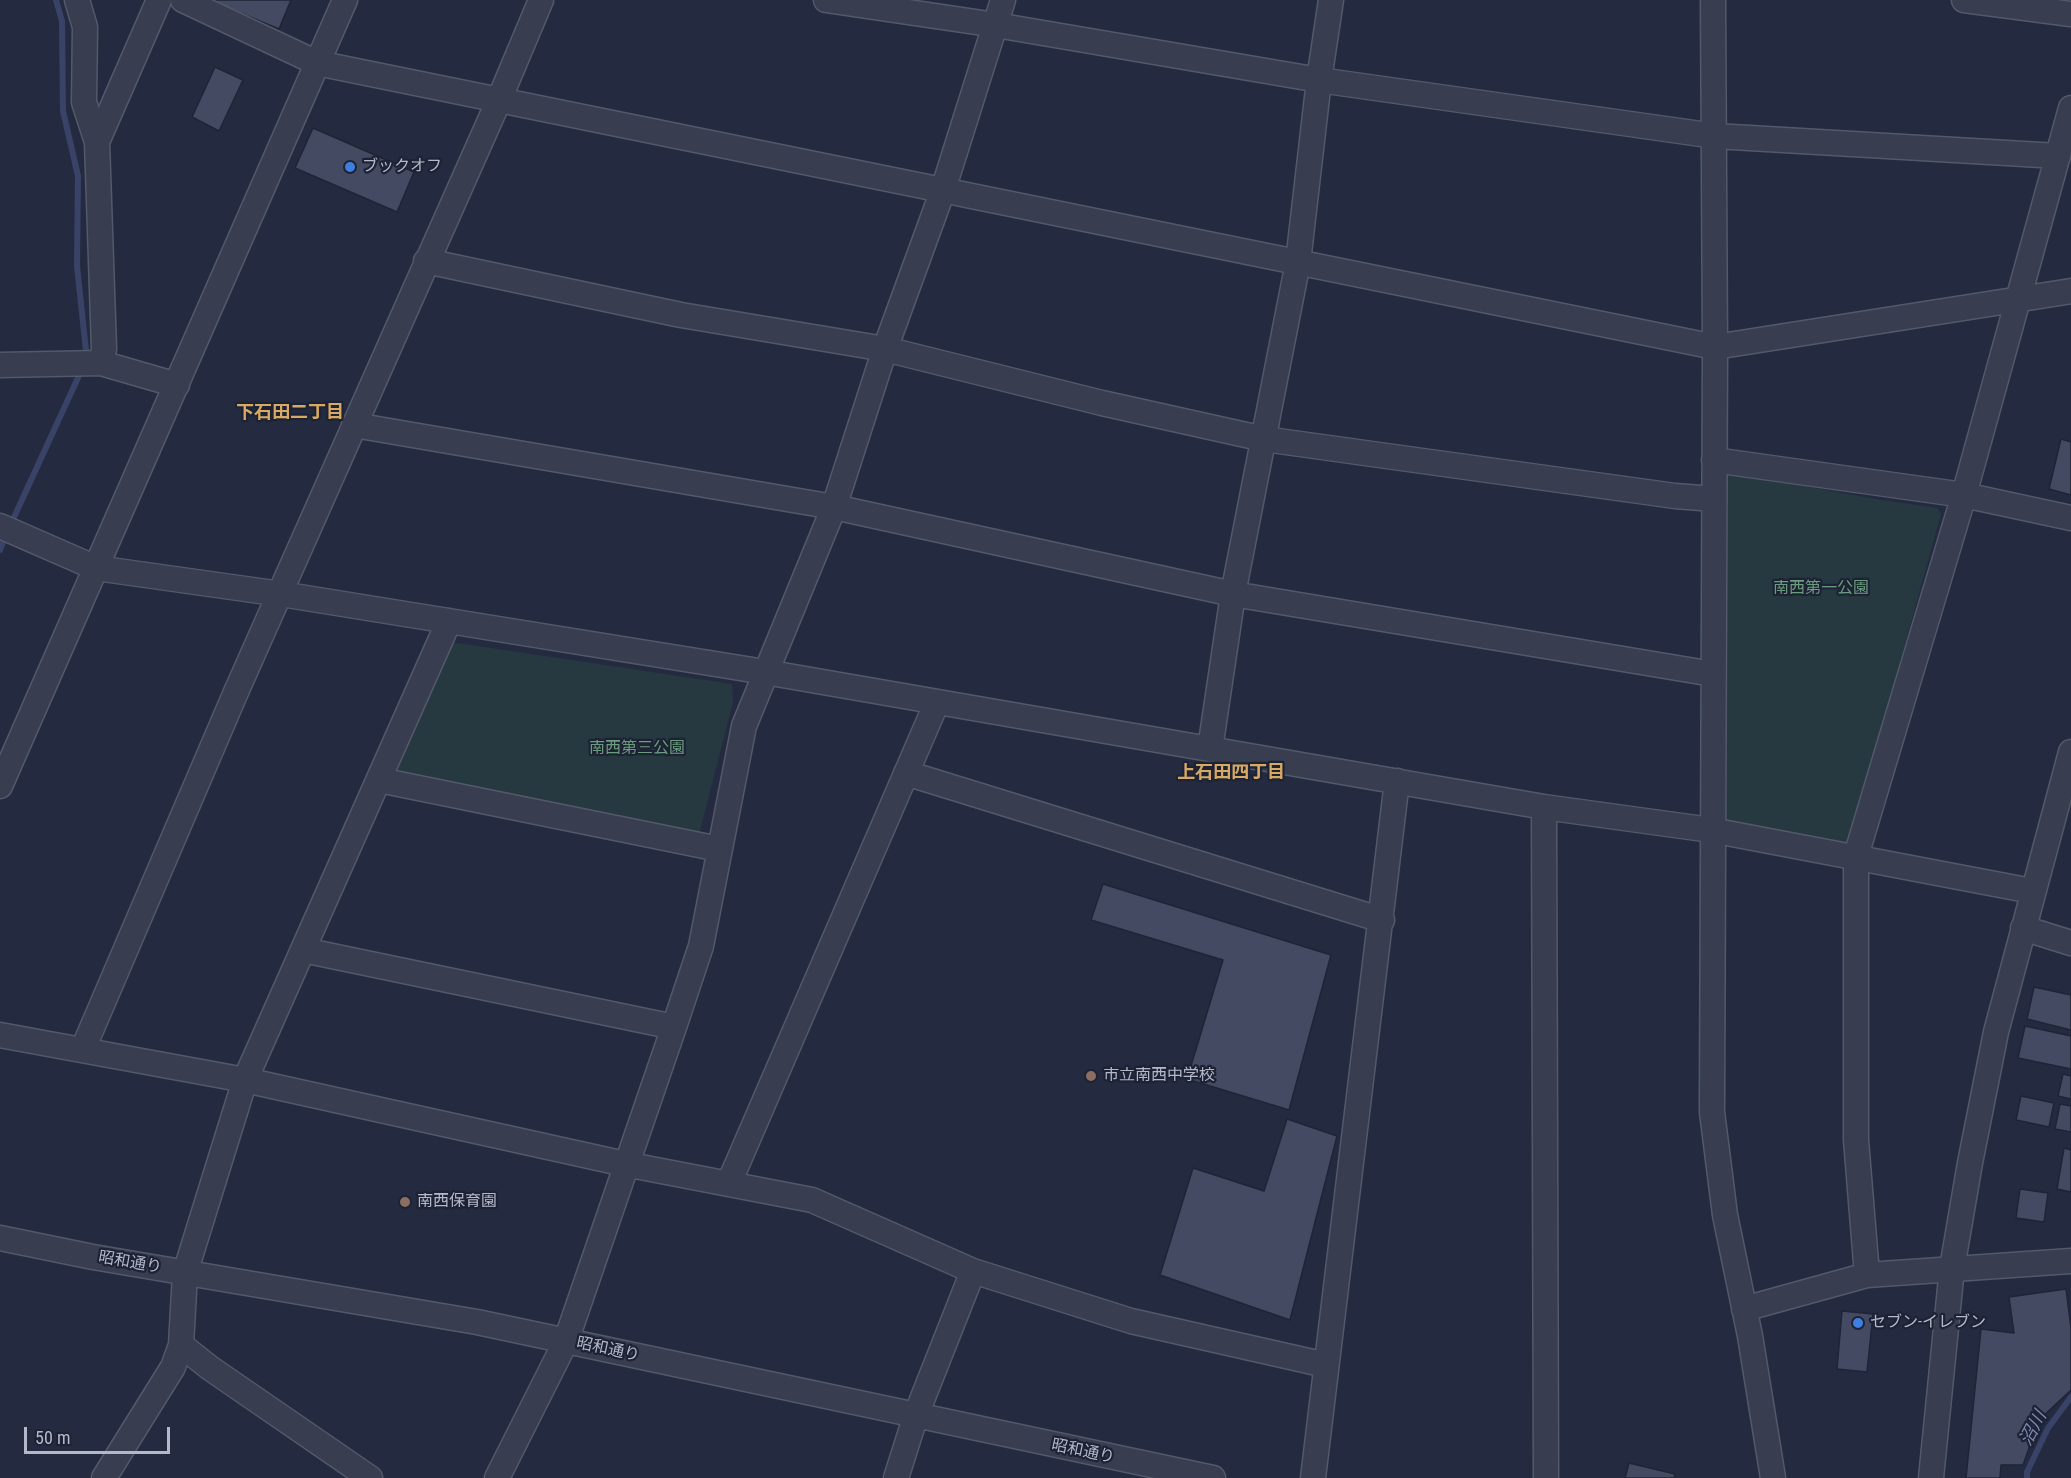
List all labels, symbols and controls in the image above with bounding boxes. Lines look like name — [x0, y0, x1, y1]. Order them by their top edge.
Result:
place label: ブックオフ — [362, 157, 442, 177]
marker: ブックオフ — [343, 160, 357, 174]
district label: 下石田二丁目 — [236, 402, 344, 424]
park label: 南西第一公園 — [1773, 579, 1869, 599]
park label: 南西第三公園 — [589, 739, 685, 759]
district label: 上石田四丁目 — [1177, 762, 1285, 784]
place label: 市立南西中学校 — [1103, 1066, 1215, 1086]
marker: 市立南西中学校 — [1084, 1069, 1098, 1083]
place label: 南西保育園 — [417, 1192, 497, 1212]
marker: 南西保育園 — [398, 1195, 412, 1209]
street label: 昭和通り — [97, 1248, 163, 1278]
place label: セブン-イレブン — [1870, 1313, 1986, 1333]
marker: セブン-イレブン — [1851, 1316, 1865, 1330]
street label: 昭和通り — [575, 1334, 641, 1366]
water label: 沼川 — [2016, 1408, 2052, 1450]
scale bar — [27, 1415, 172, 1453]
text: 50 m — [35, 1427, 70, 1448]
street label: 昭和通り — [1050, 1436, 1116, 1468]

